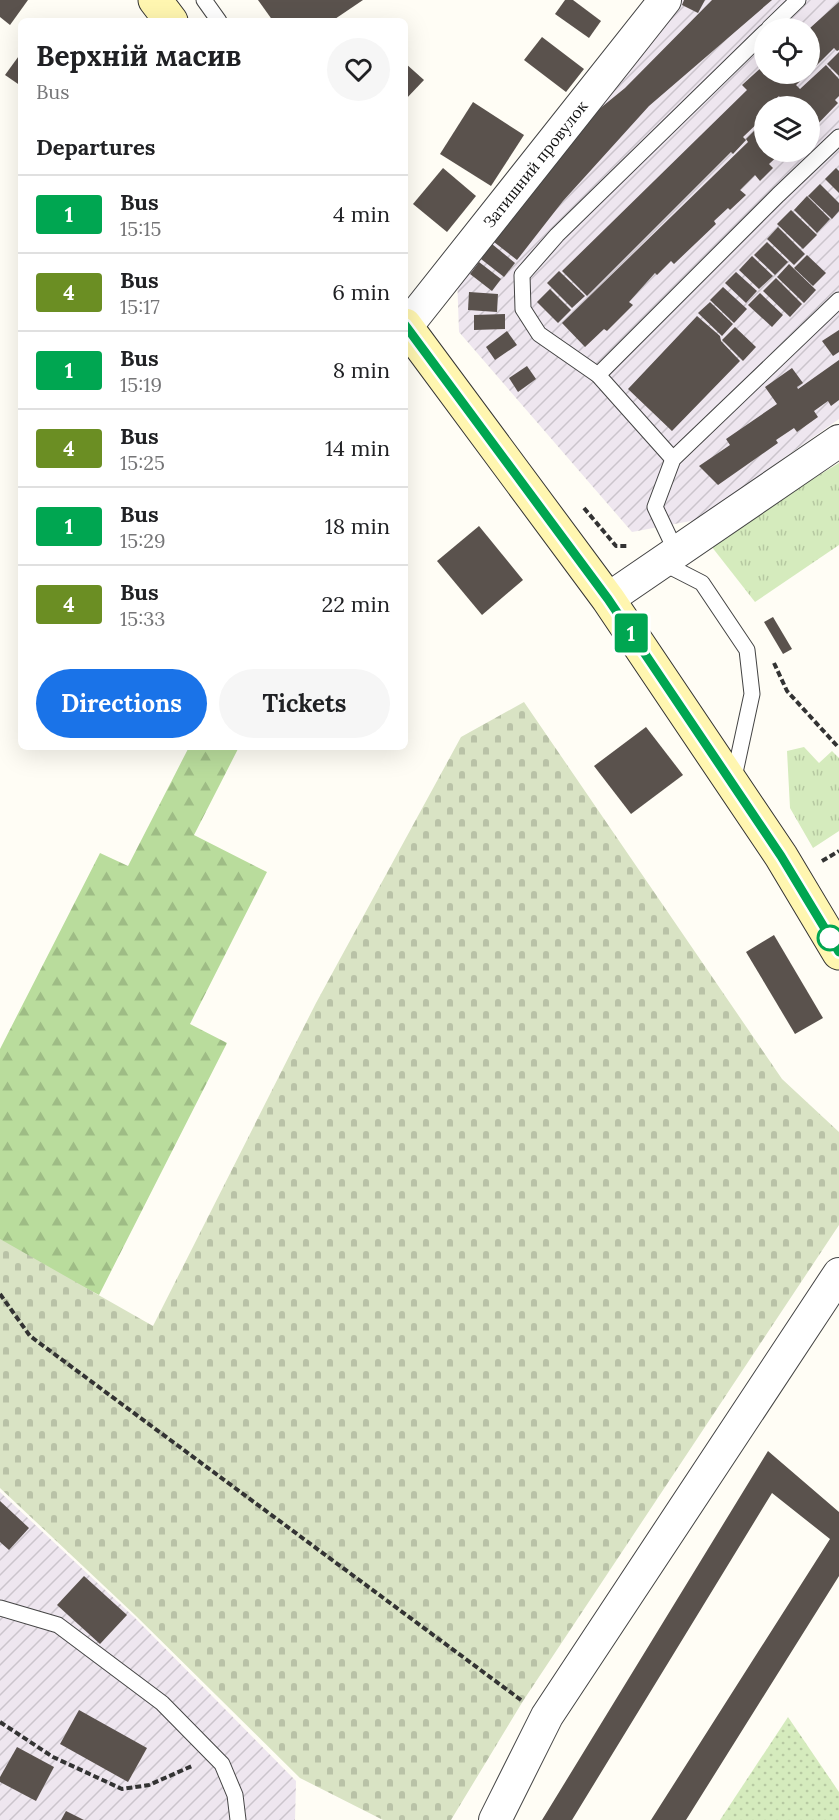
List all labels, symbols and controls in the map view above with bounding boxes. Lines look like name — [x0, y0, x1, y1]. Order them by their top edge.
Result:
map controls — [754, 18, 820, 162]
button: locate — [754, 18, 820, 84]
text: Верхній масив — [36, 38, 242, 74]
button: heart — [327, 38, 390, 101]
text: Bus — [36, 79, 70, 104]
street label: Затишний провулок — [479, 96, 592, 232]
button: layers — [754, 96, 820, 162]
text: Departures — [36, 133, 155, 161]
text: Bus — [120, 188, 159, 216]
text: 4 min — [333, 200, 390, 228]
text: 1 — [65, 201, 73, 228]
text: 15:15 — [120, 216, 161, 241]
text: Bus — [120, 266, 159, 294]
text: 6 min — [332, 278, 390, 306]
text: 4 — [63, 279, 75, 306]
text: 15:17 — [120, 294, 160, 319]
text: Bus — [120, 344, 159, 372]
text: 8 min — [333, 356, 390, 384]
text: 1 — [65, 357, 73, 384]
text: 15:19 — [120, 372, 162, 397]
text: Bus — [120, 422, 159, 450]
text: 14 min — [325, 434, 390, 462]
text: 4 — [63, 435, 75, 462]
text: 15:25 — [120, 450, 165, 475]
text: Bus — [120, 500, 159, 528]
text: 18 min — [325, 512, 390, 540]
text: 1 — [65, 513, 73, 540]
text: 15:29 — [120, 528, 165, 553]
text: Bus — [120, 578, 159, 606]
text: 22 min — [321, 590, 390, 618]
text: 4 — [63, 591, 75, 618]
text: 15:33 — [120, 606, 165, 631]
line badge: 1 — [612, 614, 650, 652]
text: 1 — [627, 620, 635, 647]
button: Directions — [36, 669, 207, 738]
button: Tickets — [219, 669, 390, 738]
unlabelled marker — [817, 925, 839, 951]

